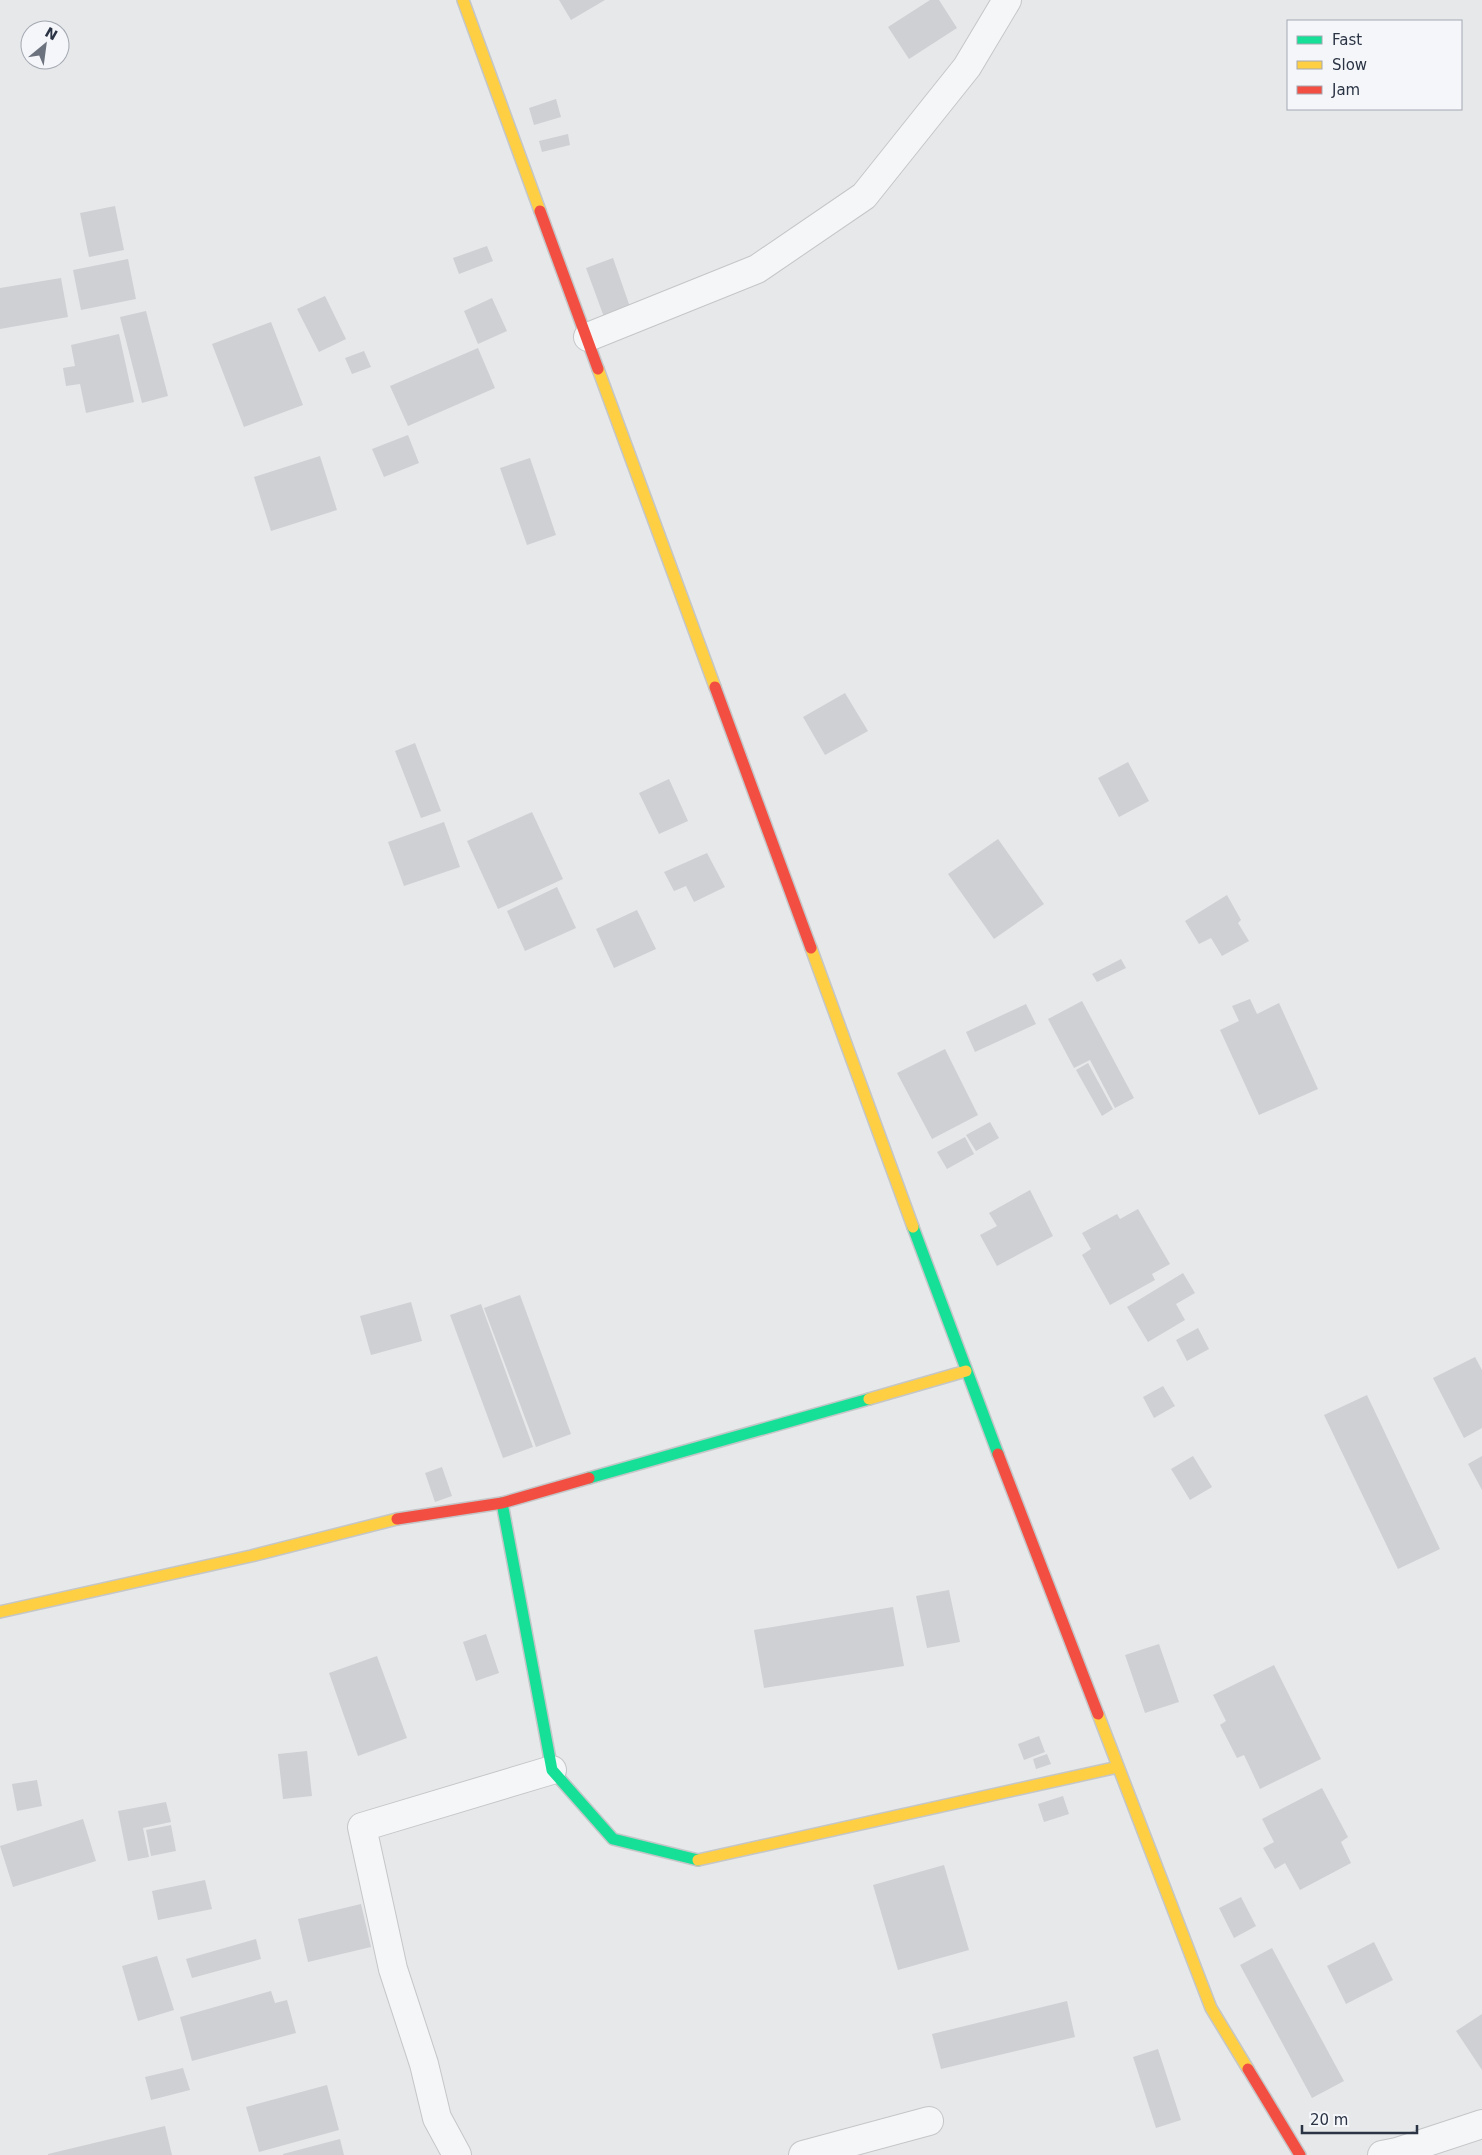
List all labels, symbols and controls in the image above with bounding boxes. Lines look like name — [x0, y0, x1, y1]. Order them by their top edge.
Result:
north arrow — [20, 20, 70, 70]
legend — [1287, 20, 1462, 110]
text: N — [42, 24, 60, 43]
text: Fast — [1332, 31, 1362, 49]
text: Slow — [1332, 56, 1367, 74]
text: Jam — [1331, 81, 1360, 99]
scale bar — [1302, 2102, 1417, 2134]
text: 20 m — [1310, 2111, 1348, 2129]

